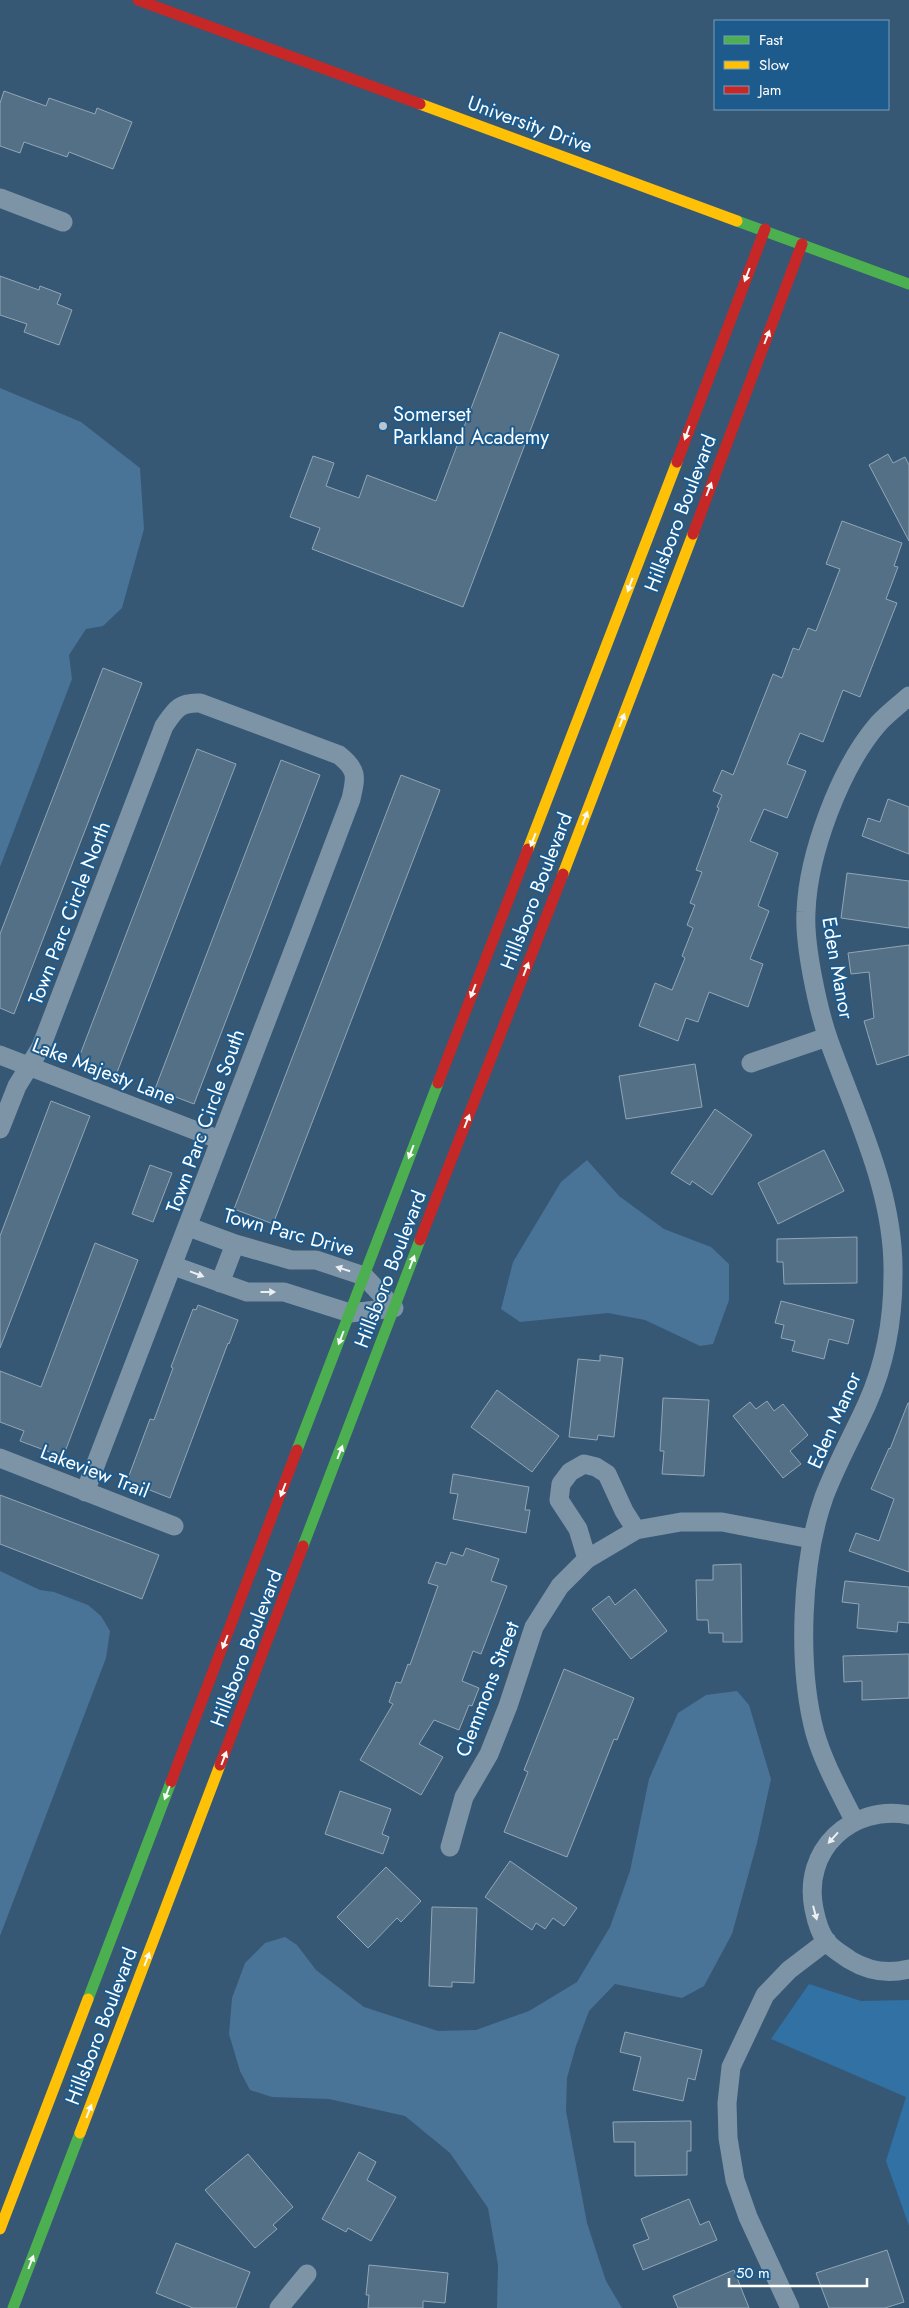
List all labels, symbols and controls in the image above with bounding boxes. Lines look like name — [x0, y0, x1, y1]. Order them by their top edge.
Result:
legend — [714, 20, 889, 110]
text: Fast — [759, 29, 783, 51]
text: Slow — [759, 54, 790, 76]
text: Jam — [757, 79, 782, 101]
street label: University Drive — [463, 88, 596, 161]
one-way arrow — [743, 268, 751, 283]
one-way arrow — [764, 330, 771, 345]
place label: Somerset Parkland Academy — [393, 400, 549, 452]
marker: Somerset Parkland Academy — [377, 420, 389, 432]
one-way arrow — [683, 426, 691, 441]
street label: Hillsboro Boulevard — [637, 430, 724, 596]
one-way arrow — [705, 481, 713, 496]
one-way arrow — [626, 578, 633, 593]
one-way arrow — [619, 713, 626, 728]
street label: Hillsboro Boulevard — [493, 808, 580, 974]
one-way arrow — [581, 810, 589, 825]
street label: Town Parc Circle North — [21, 817, 118, 1009]
one-way arrow — [528, 832, 536, 847]
street label: Eden Manor — [814, 915, 861, 1022]
one-way arrow — [523, 962, 530, 977]
one-way arrow — [469, 984, 477, 998]
street label: Town Parc Circle South — [159, 1025, 252, 1217]
street label: Lake Majesty Lane — [28, 1031, 180, 1112]
one-way arrow — [463, 1113, 471, 1128]
one-way arrow — [407, 1145, 415, 1160]
street label: Hillsboro Boulevard — [347, 1186, 434, 1352]
street label: Town Parc Drive — [220, 1201, 358, 1264]
one-way arrow — [409, 1255, 416, 1270]
one-way arrow — [335, 1265, 350, 1273]
one-way arrow — [190, 1270, 205, 1278]
one-way arrow — [260, 1288, 276, 1296]
one-way arrow — [337, 1331, 345, 1346]
street label: Eden Manor — [800, 1367, 869, 1473]
street label: Lakeview Trail — [36, 1437, 154, 1506]
one-way arrow — [336, 1444, 344, 1459]
one-way arrow — [279, 1483, 287, 1498]
street label: Hillsboro Boulevard — [203, 1565, 290, 1731]
street label: Clemmons Street — [448, 1617, 527, 1761]
one-way arrow — [221, 1634, 228, 1649]
one-way arrow — [220, 1750, 228, 1765]
one-way arrow — [163, 1786, 171, 1801]
one-way arrow — [827, 1831, 839, 1843]
one-way arrow — [812, 1905, 820, 1920]
street label: Hillsboro Boulevard — [58, 1943, 145, 2109]
one-way arrow — [143, 1951, 151, 1966]
one-way arrow — [85, 2103, 93, 2118]
one-way arrow — [28, 2255, 35, 2270]
scale bar — [729, 2256, 866, 2288]
text: 50 m — [736, 2262, 770, 2284]

